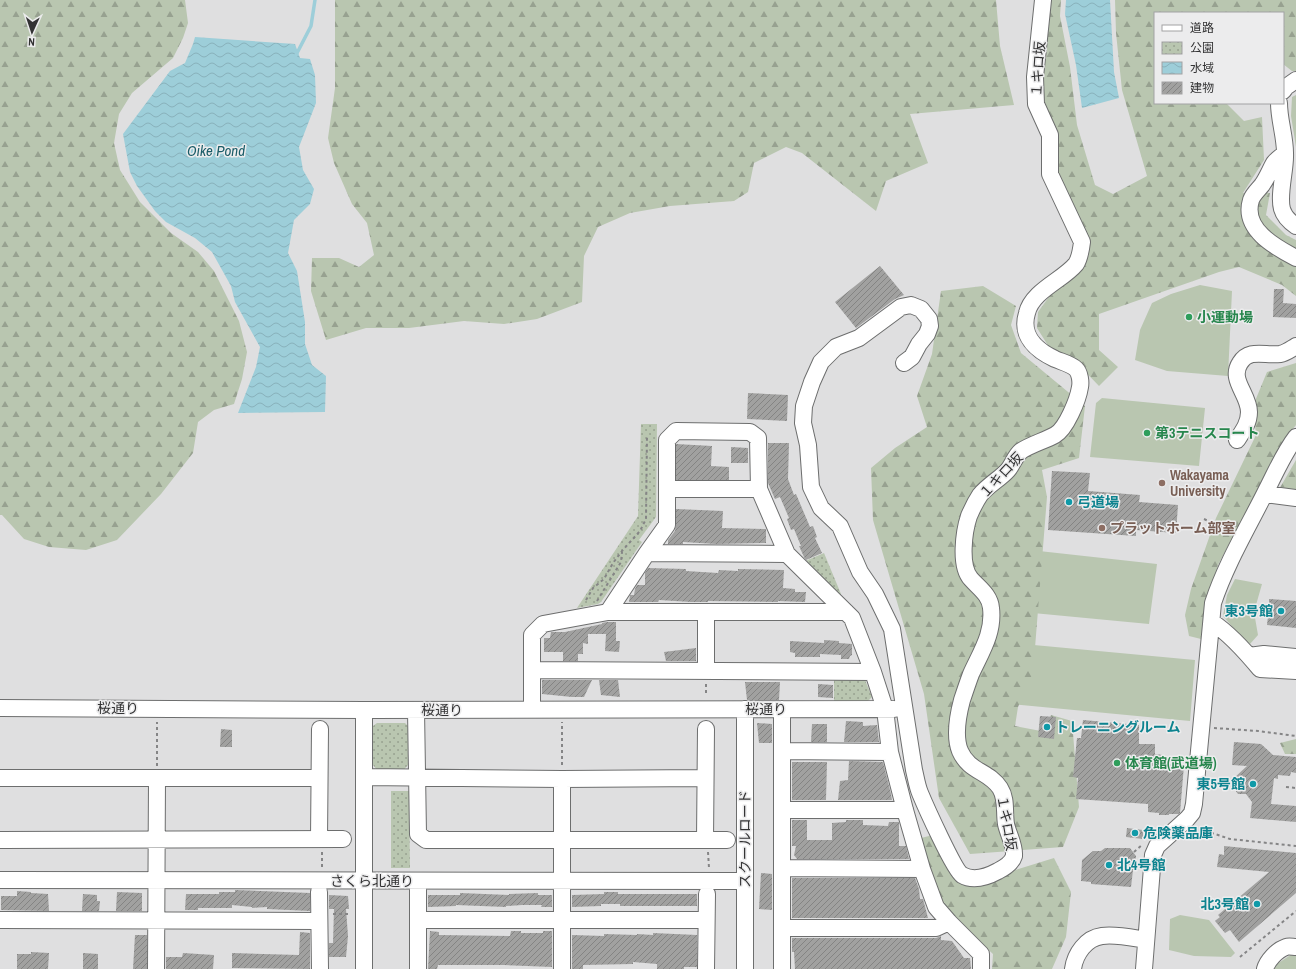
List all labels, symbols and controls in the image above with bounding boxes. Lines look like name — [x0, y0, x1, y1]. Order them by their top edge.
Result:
north arrow — [12, 12, 52, 52]
legend — [1154, 12, 1284, 104]
text: 道路 — [1190, 20, 1214, 36]
text: N — [28, 35, 35, 49]
street label: １キロ坂 — [1027, 40, 1049, 98]
text: 公園 — [1190, 40, 1214, 56]
text: 水域 — [1190, 60, 1214, 76]
text: 建物 — [1190, 80, 1214, 96]
water label: Oike Pond — [187, 140, 245, 161]
place label: 小運動場 — [1197, 308, 1253, 326]
marker: 小運動場 — [1184, 312, 1194, 322]
place label: 第3テニスコート — [1155, 424, 1259, 442]
marker: 第3テニスコート — [1142, 428, 1152, 438]
street label: １キロ坂 — [975, 448, 1027, 502]
place label: Wakayama University — [1170, 466, 1230, 500]
marker: Wakayama University — [1157, 478, 1167, 488]
place label: 弓道場 — [1077, 493, 1119, 511]
marker: 弓道場 — [1064, 497, 1074, 507]
place label: プラットホーム部室 — [1110, 519, 1236, 537]
marker: プラットホーム部室 — [1097, 523, 1107, 533]
place label: 東3号館 — [1225, 602, 1273, 620]
marker: 東3号館 — [1276, 606, 1286, 616]
street label: 桜通り — [97, 699, 139, 717]
street label: 桜通り — [745, 700, 787, 718]
street label: 桜通り — [421, 701, 463, 719]
place label: トレーニングルーム — [1055, 718, 1181, 736]
marker: トレーニングルーム — [1042, 722, 1052, 732]
place label: 体育館(武道場) — [1125, 754, 1217, 772]
marker: 体育館(武道場) — [1112, 758, 1122, 768]
place label: 東5号館 — [1197, 775, 1245, 793]
marker: 東5号館 — [1248, 779, 1258, 789]
street label: スクールロード — [736, 790, 754, 888]
street label: １キロ坂 — [993, 794, 1021, 852]
place label: 危険薬品庫 — [1143, 824, 1213, 842]
marker: 危険薬品庫 — [1130, 828, 1140, 838]
place label: 北4号館 — [1117, 856, 1165, 874]
marker: 北4号館 — [1104, 860, 1114, 870]
street label: さくら北通り — [330, 872, 414, 890]
place label: 北3号館 — [1201, 895, 1249, 913]
marker: 北3号館 — [1252, 899, 1262, 909]

